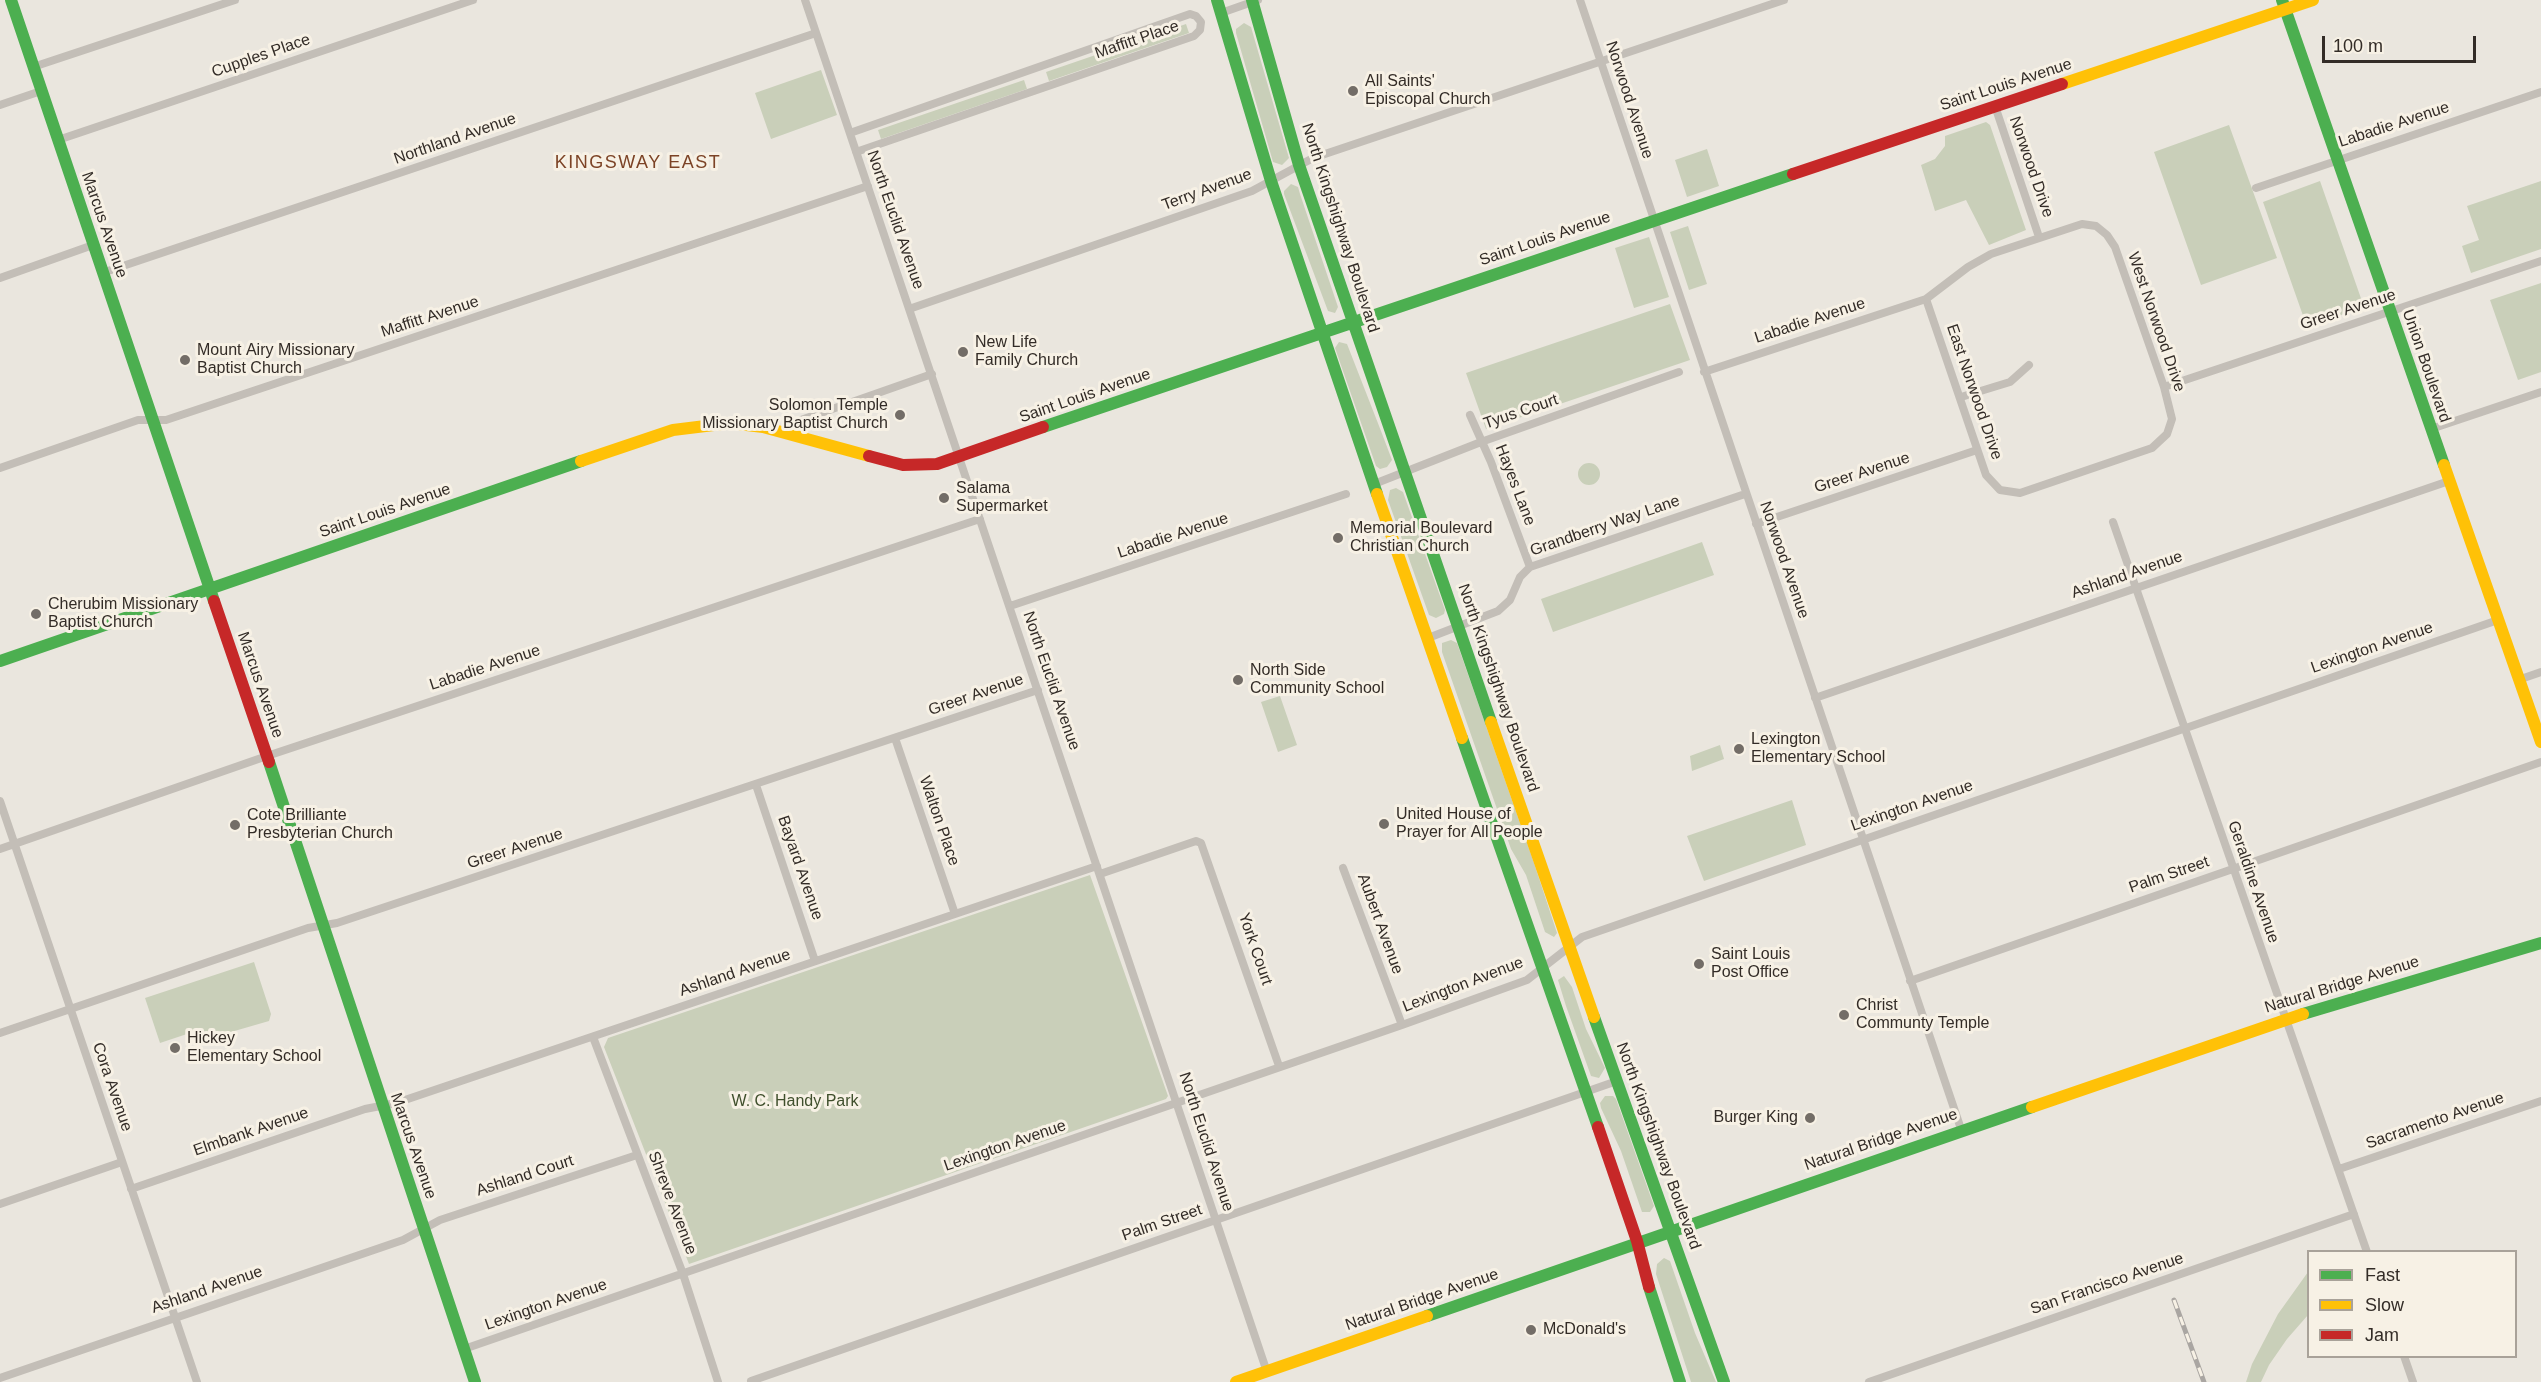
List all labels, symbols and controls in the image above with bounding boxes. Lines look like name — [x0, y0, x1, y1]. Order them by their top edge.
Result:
street label: Maffitt Place — [1092, 17, 1182, 63]
scale bar — [2325, 24, 2480, 62]
street label: Cupples Place — [209, 30, 313, 82]
text: 100 m — [2333, 36, 2383, 56]
street label: Norwood Avenue — [1601, 39, 1657, 161]
street label: Saint Louis Avenue — [1938, 55, 2074, 115]
place label: All Saints' Episcopal Church — [1365, 72, 1490, 110]
marker: All Saints' Episcopal Church — [1346, 84, 1360, 98]
street label: Labadie Avenue — [2336, 98, 2452, 152]
street label: Northland Avenue — [391, 109, 519, 169]
street label: Norwood Drive — [2005, 114, 2057, 220]
street label: North Kingshighway Boulevard — [1297, 121, 1383, 335]
street label: North Euclid Avenue — [862, 148, 928, 292]
district label: KINGSWAY EAST — [555, 152, 721, 174]
street label: Terry Avenue — [1160, 165, 1254, 215]
street label: Marcus Avenue — [77, 169, 131, 281]
street label: Saint Louis Avenue — [1477, 208, 1613, 270]
street label: West Norwood Drive — [2123, 250, 2189, 394]
street label: Greer Avenue — [2298, 286, 2398, 334]
street label: Maffitt Avenue — [379, 292, 481, 342]
street label: Labadie Avenue — [1752, 294, 1868, 348]
street label: Union Boulevard — [2398, 307, 2454, 425]
street label: East Norwood Drive — [1942, 322, 2006, 462]
place label: New Life Family Church — [975, 333, 1078, 371]
place label: Mount Airy Missionary Baptist Church — [197, 341, 354, 379]
marker: New Life Family Church — [956, 345, 970, 359]
marker: Mount Airy Missionary Baptist Church — [178, 353, 192, 367]
street label: Saint Louis Avenue — [1017, 365, 1153, 427]
street label: Tyus Court — [1481, 390, 1561, 434]
place label: Solomon Temple Missionary Baptist Church — [702, 396, 888, 434]
marker: Solomon Temple Missionary Baptist Church — [893, 408, 907, 422]
street label: Hayes Lane — [1491, 442, 1539, 528]
street label: Greer Avenue — [1812, 449, 1912, 497]
place label: Salama Supermarket — [956, 479, 1048, 517]
street label: Saint Louis Avenue — [317, 480, 453, 542]
marker: Salama Supermarket — [937, 491, 951, 505]
street label: Grandberry Way Lane — [1528, 491, 1682, 561]
street label: Norwood Avenue — [1755, 499, 1813, 621]
street label: Labadie Avenue — [1115, 509, 1231, 563]
place label: Memorial Boulevard Christian Church — [1350, 519, 1492, 557]
marker: Memorial Boulevard Christian Church — [1331, 531, 1345, 545]
street label: Ashland Avenue — [2069, 547, 2185, 603]
street label: North Kingshighway Boulevard — [1453, 581, 1543, 795]
place label: Cherubim Missionary Baptist Church — [48, 595, 198, 633]
marker: Cherubim Missionary Baptist Church — [29, 607, 43, 621]
street label: North Euclid Avenue — [1018, 609, 1084, 753]
street label: Lexington Avenue — [2308, 618, 2436, 678]
street label: Marcus Avenue — [233, 629, 287, 741]
street label: Labadie Avenue — [427, 641, 543, 695]
place label: North Side Community School — [1250, 661, 1384, 699]
street label: Greer Avenue — [926, 670, 1026, 720]
marker: North Side Community School — [1231, 673, 1245, 687]
place label: Lexington Elementary School — [1751, 730, 1885, 768]
marker: Lexington Elementary School — [1732, 742, 1746, 756]
street label: Walton Place — [915, 774, 963, 868]
street label: Lexington Avenue — [1848, 776, 1976, 836]
place label: United House of Prayer for All People — [1396, 805, 1543, 843]
place label: Cote Brilliante Presbyterian Church — [247, 806, 393, 844]
street label: Bayard Avenue — [773, 813, 827, 923]
marker: United House of Prayer for All People — [1377, 817, 1391, 831]
marker: Cote Brilliante Presbyterian Church — [228, 818, 242, 832]
street label: Geraldine Avenue — [2223, 818, 2283, 946]
street label: Greer Avenue — [465, 825, 565, 873]
street label: Palm Street — [2126, 852, 2212, 898]
street label: Aubert Avenue — [1353, 871, 1407, 977]
street label: York Court — [1234, 910, 1276, 988]
street label: Ashland Avenue — [677, 945, 793, 1001]
place label: Saint Louis Post Office — [1711, 945, 1790, 983]
street label: Natural Bridge Avenue — [2262, 952, 2422, 1018]
street label: Lexington Avenue — [1400, 953, 1526, 1017]
marker: Saint Louis Post Office — [1692, 957, 1706, 971]
place label: Christ Communty Temple — [1856, 996, 1989, 1034]
marker: Christ Communty Temple — [1837, 1008, 1851, 1022]
place label: Hickey Elementary School — [187, 1029, 321, 1067]
street label: Cora Avenue — [88, 1040, 136, 1134]
street label: North Kingshighway Boulevard — [1612, 1040, 1704, 1252]
marker: Hickey Elementary School — [168, 1041, 182, 1055]
street label: North Euclid Avenue — [1174, 1070, 1238, 1214]
street label: Sacramento Avenue — [2363, 1088, 2507, 1154]
street label: Marcus Avenue — [386, 1090, 440, 1202]
park label: W. C. Handy Park — [731, 1092, 859, 1112]
street label: Elmbank Avenue — [191, 1103, 311, 1161]
street label: Natural Bridge Avenue — [1802, 1105, 1960, 1175]
place label: Burger King — [1714, 1108, 1798, 1128]
marker: Burger King — [1803, 1111, 1817, 1125]
street label: Lexington Avenue — [941, 1116, 1069, 1176]
street label: Shreve Avenue — [643, 1149, 701, 1257]
street label: Ashland Court — [474, 1151, 576, 1201]
street label: Palm Street — [1119, 1200, 1205, 1246]
street label: San Francisco Avenue — [2028, 1249, 2186, 1319]
legend — [2307, 1250, 2517, 1358]
street label: Ashland Avenue — [149, 1262, 265, 1318]
street label: Natural Bridge Avenue — [1343, 1265, 1501, 1335]
text: Fast — [2365, 1265, 2400, 1285]
street label: Lexington Avenue — [482, 1275, 610, 1335]
text: Slow — [2365, 1295, 2404, 1315]
place label: McDonald's — [1543, 1320, 1626, 1340]
marker: McDonald's — [1524, 1323, 1538, 1337]
text: Jam — [2365, 1325, 2399, 1345]

